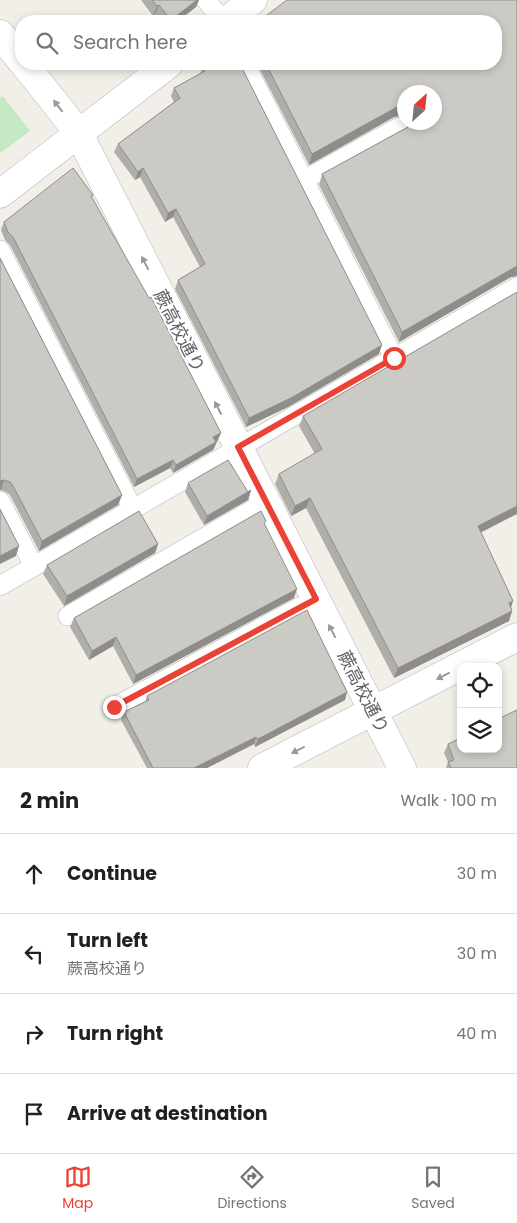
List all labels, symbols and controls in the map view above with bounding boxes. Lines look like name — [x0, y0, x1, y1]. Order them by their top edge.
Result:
search box — [15, 15, 502, 70]
icon: search — [33, 29, 61, 57]
text: Search here — [73, 29, 187, 56]
north arrow — [397, 85, 442, 130]
one-way arrow — [52, 100, 63, 113]
one-way arrow — [141, 256, 149, 271]
street label: 蕨高校通り — [148, 285, 211, 377]
route start — [383, 347, 406, 370]
one-way arrow — [214, 401, 222, 415]
one-way arrow — [328, 624, 336, 638]
street label: 蕨高校通り — [332, 646, 395, 738]
map controls — [457, 663, 502, 753]
button: locate — [457, 663, 502, 708]
one-way arrow — [435, 672, 450, 680]
route end — [103, 696, 126, 719]
button: layers — [457, 708, 502, 753]
one-way arrow — [291, 746, 305, 754]
text: 2 min — [20, 786, 79, 815]
text: Walk · 100 m — [400, 789, 497, 812]
icon: ahead — [20, 860, 48, 888]
text: Continue — [67, 860, 157, 887]
text: 30 m — [457, 862, 497, 885]
text: Turn left — [67, 927, 148, 954]
icon: left — [20, 940, 48, 968]
text: 30 m — [457, 942, 497, 965]
text: 蕨高校通り — [67, 957, 147, 980]
icon: right — [20, 1020, 48, 1048]
text: Turn right — [67, 1020, 163, 1047]
text: 40 m — [456, 1022, 497, 1045]
icon: arrive — [20, 1100, 48, 1128]
text: Arrive at destination — [67, 1100, 268, 1127]
tab: Map — [62, 1163, 93, 1214]
tab: Directions — [217, 1163, 287, 1214]
tab: Saved — [411, 1163, 455, 1214]

